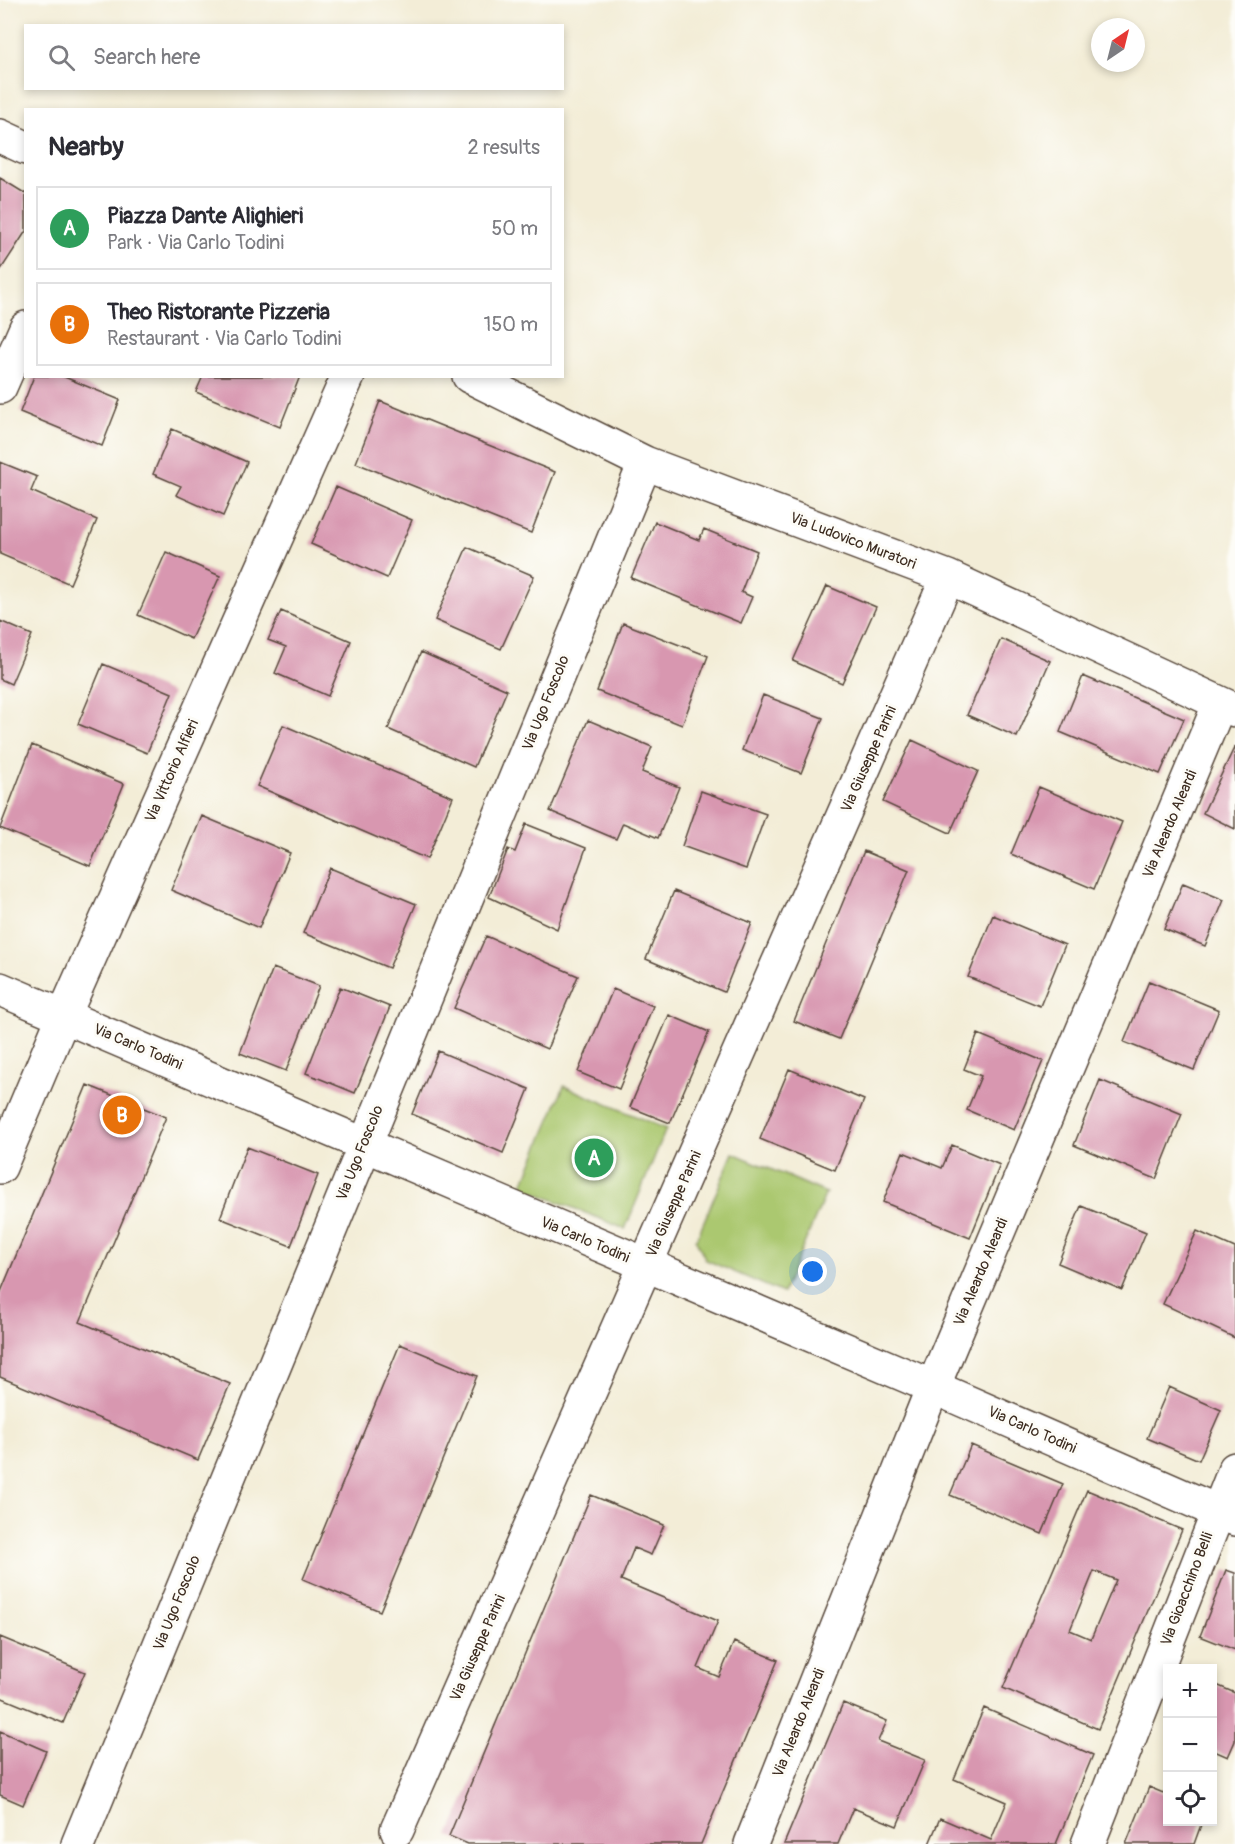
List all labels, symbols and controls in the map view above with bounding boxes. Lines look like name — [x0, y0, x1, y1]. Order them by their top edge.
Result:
north arrow — [1091, 18, 1145, 72]
search box — [24, 24, 564, 90]
icon: search — [45, 41, 78, 74]
text: Search here — [93, 43, 200, 71]
text: Nearby — [48, 131, 124, 163]
text: 2 results — [468, 135, 540, 160]
text: Piazza Dante Alighieri — [107, 202, 303, 230]
text: A — [63, 216, 76, 241]
text: 50 m — [491, 216, 538, 241]
text: Park · Via Carlo Todini — [107, 230, 284, 255]
text: Theo Ristorante Pizzeria — [107, 298, 330, 326]
text: B — [64, 312, 75, 337]
text: 150 m — [484, 312, 538, 337]
text: Restaurant · Via Carlo Todini — [107, 326, 341, 351]
street label: Via Ludovico Muratori — [787, 508, 919, 574]
street label: Via Ugo Foscolo — [518, 653, 574, 753]
street label: Via Giuseppe Parini — [837, 702, 901, 815]
street label: Via Vittorio Alfieri — [141, 716, 203, 825]
street label: Via Aleardo Aleardi — [1139, 767, 1201, 881]
street label: Via Carlo Todini — [91, 1020, 186, 1074]
pin: B — [102, 1092, 142, 1138]
street label: Via Ugo Foscolo — [332, 1103, 388, 1203]
pin: A — [574, 1136, 614, 1180]
street label: Via Giuseppe Parini — [642, 1147, 706, 1260]
street label: Via Carlo Todini — [538, 1213, 633, 1267]
street label: Via Aleardo Aleardi — [950, 1215, 1012, 1329]
your location — [798, 1257, 827, 1286]
street label: Via Carlo Todini — [985, 1402, 1080, 1458]
street label: Via Gioacchino Belli — [1157, 1529, 1218, 1649]
street label: Via Ugo Foscolo — [149, 1553, 205, 1653]
street label: Via Giuseppe Parini — [446, 1591, 510, 1704]
map controls — [1163, 1664, 1217, 1826]
button: + — [1163, 1664, 1217, 1718]
street label: Via Aleardo Aleardi — [769, 1665, 830, 1780]
button: − — [1163, 1718, 1217, 1772]
button: locate — [1163, 1772, 1217, 1826]

